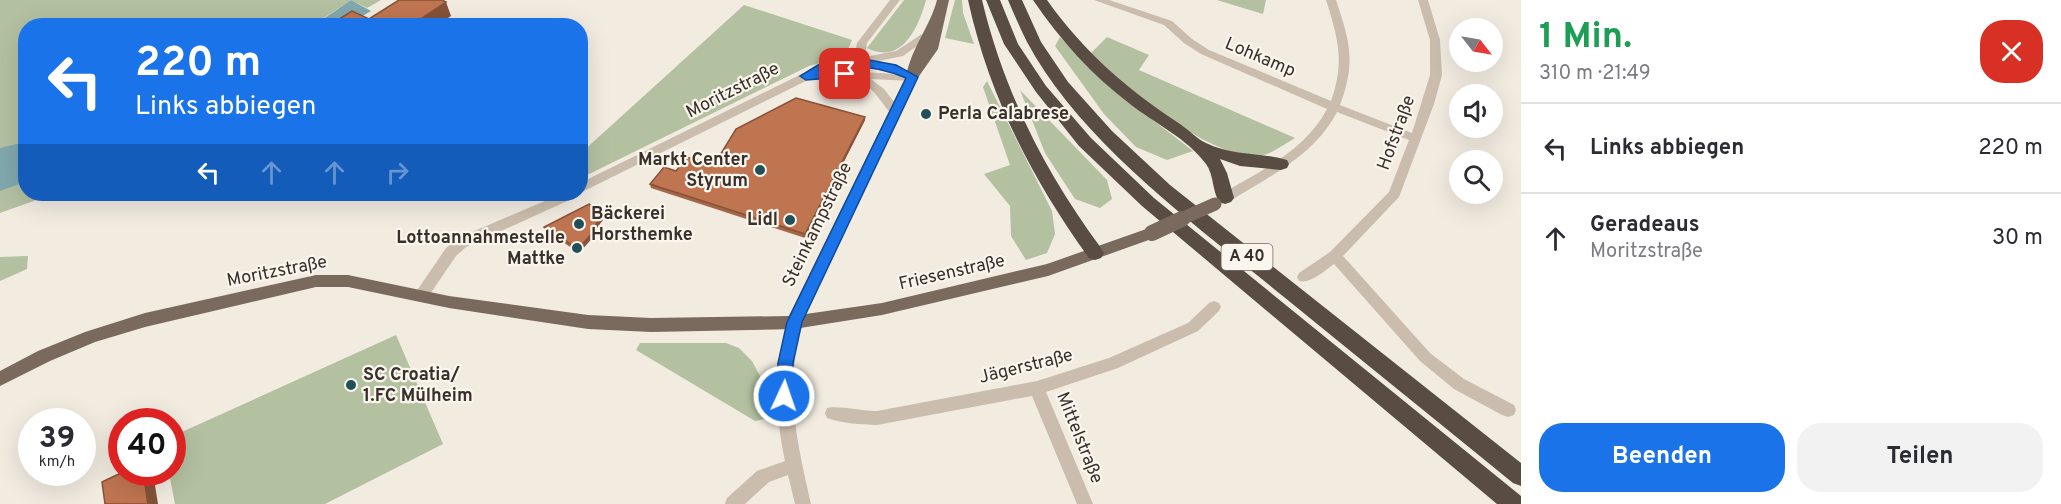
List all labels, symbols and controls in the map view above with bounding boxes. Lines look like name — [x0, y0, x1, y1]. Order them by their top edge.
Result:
text: 1 Min. — [1539, 15, 1632, 61]
north arrow — [1449, 18, 1503, 72]
map controls — [1449, 18, 1503, 204]
button: close — [1980, 20, 2043, 83]
street label: Lohkamp — [1221, 33, 1299, 83]
text: 220 m — [135, 38, 261, 91]
icon: left — [36, 42, 114, 120]
pin — [819, 48, 870, 99]
icon: arrive — [828, 57, 861, 90]
street label: Moritzstraße — [683, 58, 783, 124]
text: 310 m · 21:49 — [1539, 61, 1651, 87]
button: sound — [1449, 84, 1503, 138]
text: Links abbiegen — [135, 90, 316, 124]
street label: Hofstraße — [1373, 92, 1421, 174]
place label: Perla Calabrese — [938, 103, 1069, 126]
marker: Perla Calabrese — [919, 107, 933, 121]
icon: left — [1539, 132, 1572, 165]
text: Links abbiegen — [1590, 135, 1744, 162]
text: 220 m — [1978, 135, 2043, 162]
place label: Markt Center Styrum — [638, 149, 748, 193]
button: search — [1449, 150, 1503, 204]
icon: left — [192, 156, 225, 189]
icon: ahead — [255, 156, 288, 189]
icon: ahead — [318, 156, 351, 189]
icon: right — [381, 156, 414, 189]
street label: Steinkampstraße — [778, 159, 858, 291]
marker: Markt Center Styrum — [753, 163, 767, 177]
place label: Bäckerei Horsthemke — [591, 203, 693, 247]
place label: Lidl — [747, 209, 778, 232]
text: Geradeaus — [1590, 212, 1700, 239]
marker: Lidl — [783, 213, 797, 227]
marker: Bäckerei Horsthemke — [572, 217, 586, 231]
icon: ahead — [1539, 222, 1572, 255]
text: 30 m — [1992, 225, 2043, 252]
place label: Lottoannahmestelle Mattke — [396, 227, 565, 271]
text: Moritzstraße — [1590, 239, 1703, 265]
marker: Lottoannahmestelle Mattke — [570, 241, 584, 255]
road number: A 40 — [1222, 244, 1272, 270]
street label: Friesenstraße — [897, 250, 1007, 296]
street label: Moritzstraße — [225, 251, 329, 293]
street label: Jägerstraße — [977, 344, 1075, 390]
place label: SC Croatia/ 1.FC Mülheim — [363, 364, 473, 408]
position arrow — [752, 364, 816, 428]
marker: SC Croatia/ 1.FC Mülheim — [344, 378, 358, 392]
street label: Mittelstraße — [1050, 389, 1108, 487]
speed limit sign: 40 — [108, 408, 186, 486]
text: 39 — [39, 421, 75, 458]
button: Beenden — [1539, 423, 1785, 492]
button: Teilen — [1797, 423, 2043, 492]
text: km/h — [39, 453, 75, 472]

